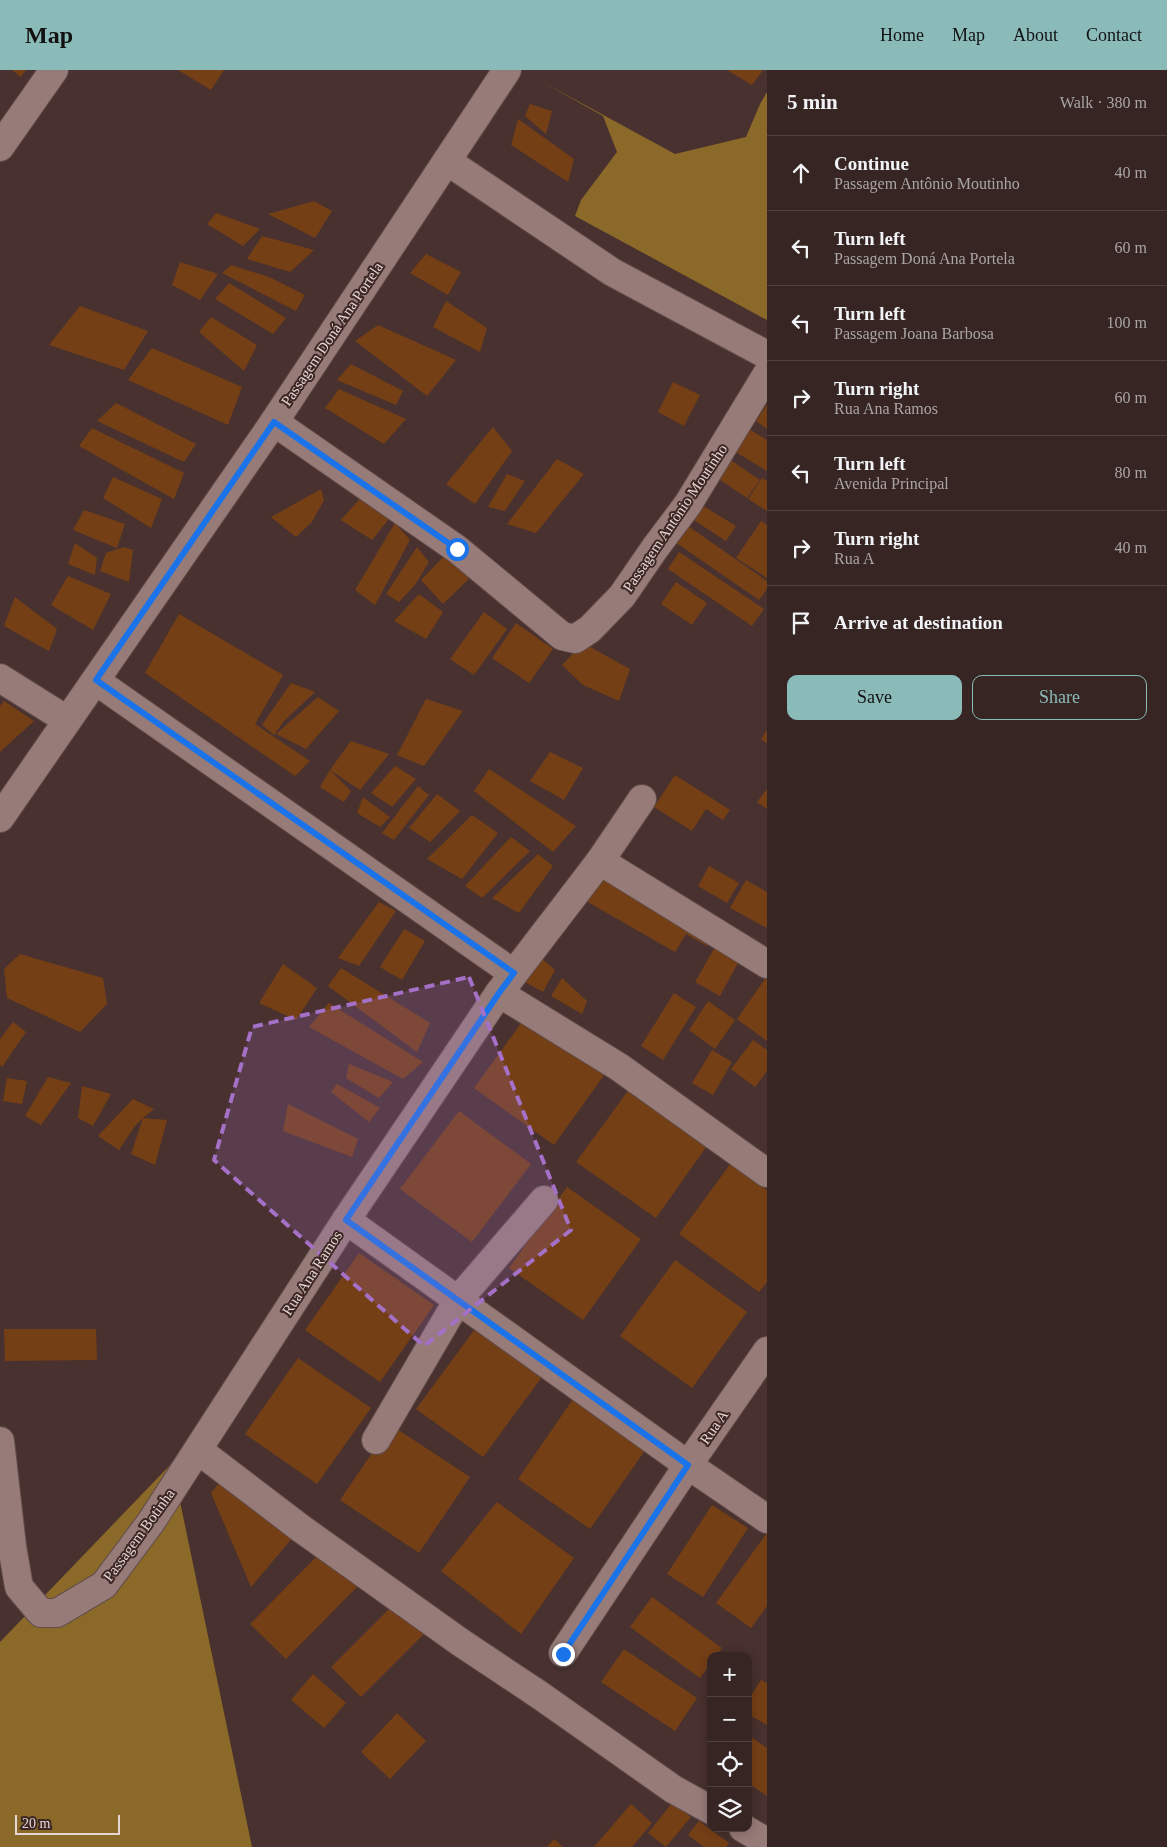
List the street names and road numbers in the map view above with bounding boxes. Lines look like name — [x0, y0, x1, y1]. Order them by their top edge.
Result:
street label: Passagem Doná Ana Portela — [278, 259, 386, 409]
street label: Passagem Antônio Moutinho — [620, 441, 730, 595]
street label: Rua Ana Ramos — [279, 1228, 345, 1318]
street label: Rua A — [697, 1407, 732, 1447]
street label: Passagem Botinha — [100, 1485, 178, 1584]

